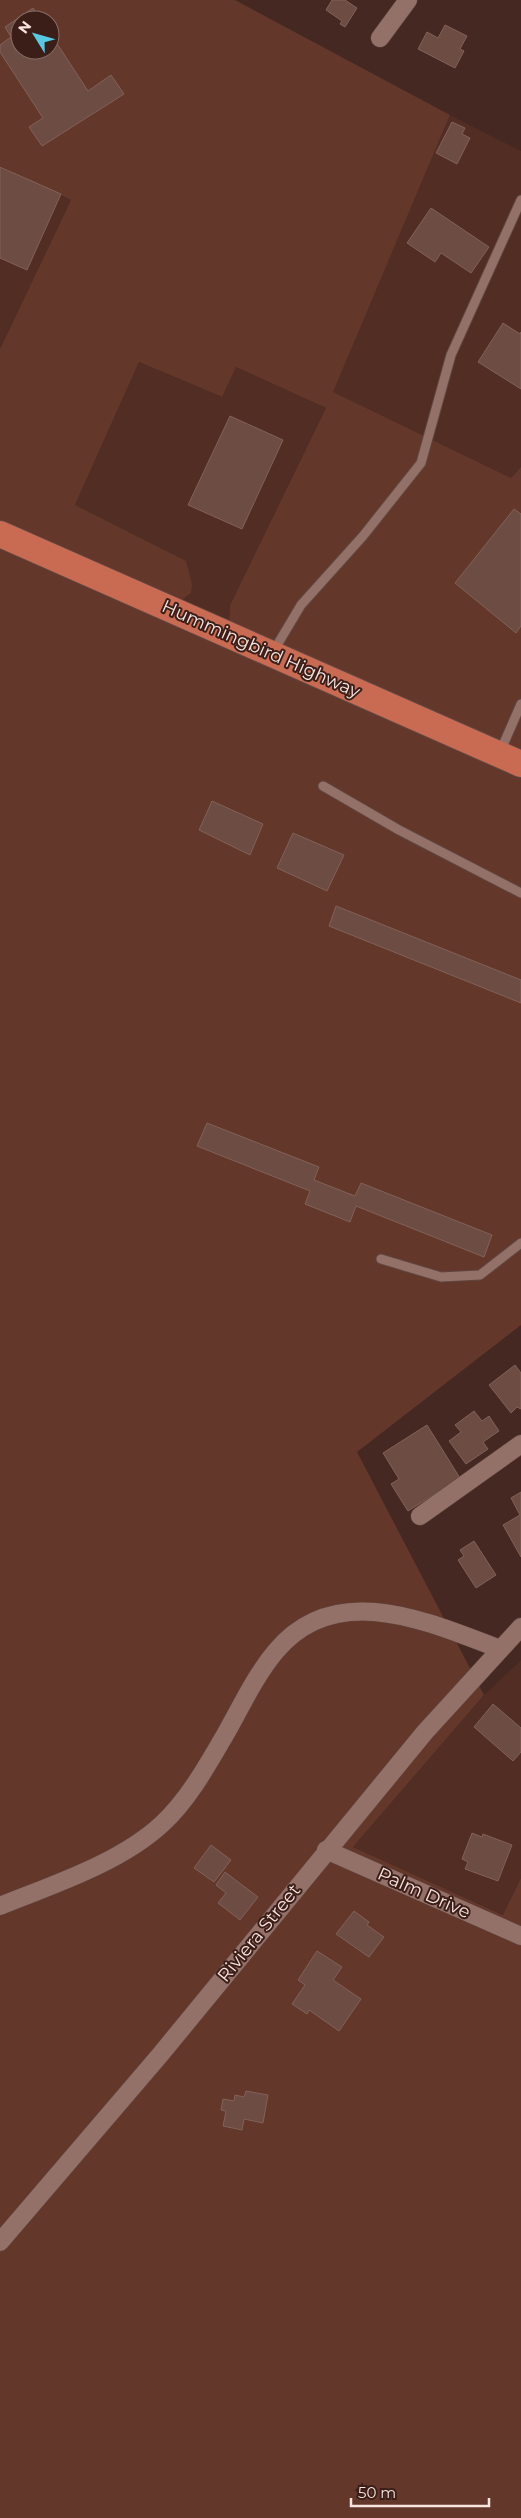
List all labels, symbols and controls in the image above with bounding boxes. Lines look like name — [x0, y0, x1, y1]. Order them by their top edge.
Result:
north arrow — [10, 10, 60, 60]
text: N — [14, 17, 35, 37]
street label: Hummingbird Highway — [159, 595, 364, 703]
street label: Palm Drive — [374, 1863, 474, 1923]
street label: Riviera Street — [213, 1880, 305, 1986]
scale bar — [351, 2476, 488, 2508]
text: 50 m — [358, 2483, 396, 2502]

